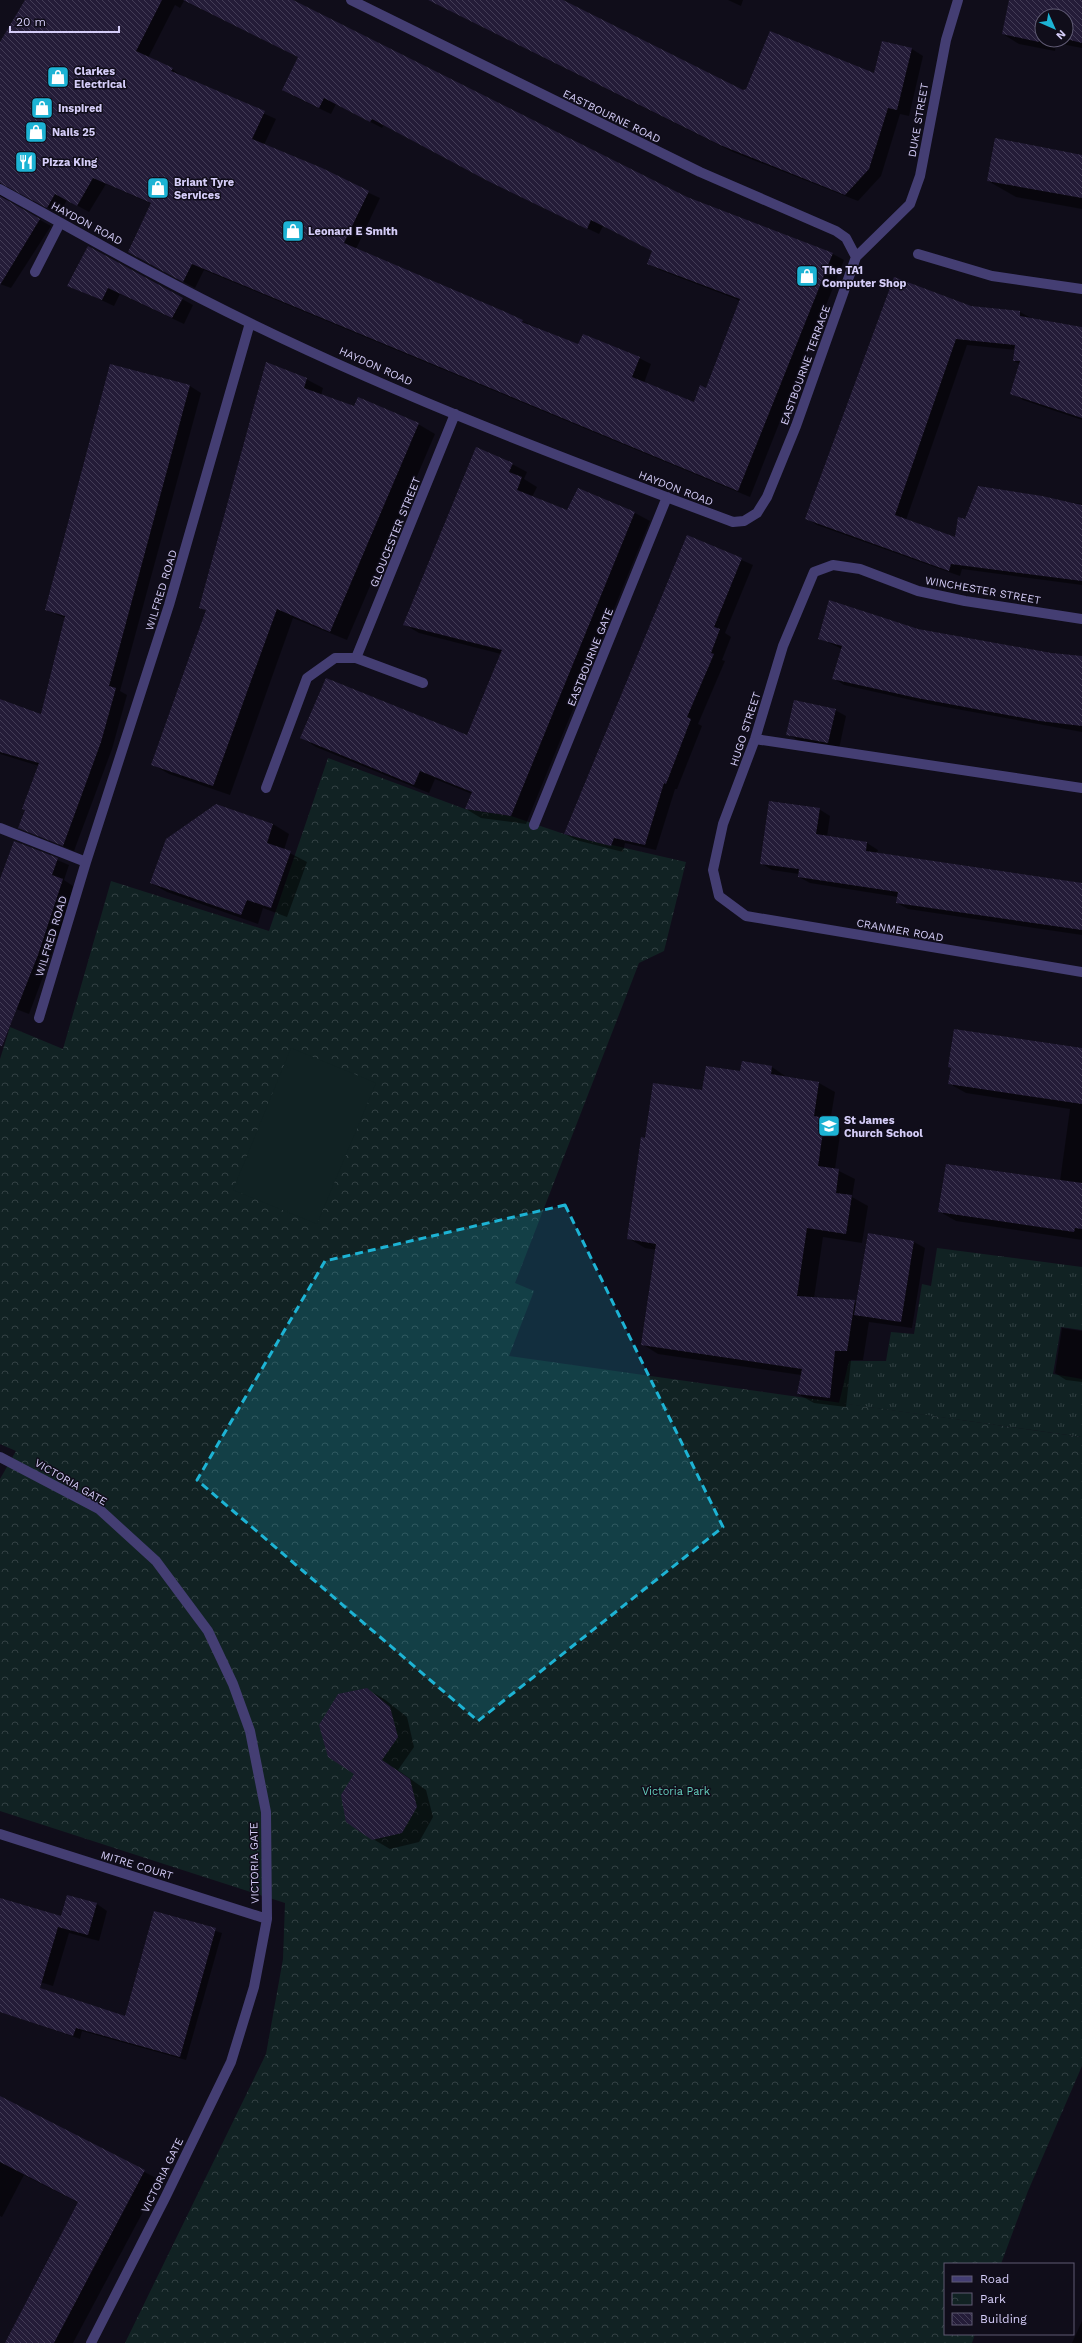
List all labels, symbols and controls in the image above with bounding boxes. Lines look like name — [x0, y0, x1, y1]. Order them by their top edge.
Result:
scale bar — [10, 8, 119, 34]
north arrow — [1034, 8, 1074, 48]
text: 20 m — [16, 15, 46, 29]
text: N — [1053, 27, 1068, 42]
shop icon: Clarkes Electrical — [45, 64, 71, 90]
place label: Clarkes Electrical — [74, 65, 126, 91]
street label: DUKE STREET — [906, 82, 931, 158]
street label: EASTBOURNE ROAD — [561, 87, 663, 146]
shop icon: Inspired — [29, 95, 55, 121]
place label: Inspired — [58, 102, 102, 115]
shop icon: Nails 25 — [23, 119, 49, 145]
place label: Nails 25 — [52, 126, 95, 139]
restaurant icon: Pizza King — [13, 149, 39, 175]
place label: Pizza King — [42, 156, 98, 169]
shop icon: Briant Tyre Services — [145, 175, 171, 201]
place label: Briant Tyre Services — [174, 176, 234, 202]
street label: HAYDON ROAD — [49, 199, 125, 248]
shop icon: Leonard E Smith — [280, 218, 306, 244]
place label: Leonard E Smith — [308, 225, 398, 238]
shop icon: The TA1 Computer Shop — [794, 263, 820, 289]
place label: The TA1 Computer Shop — [822, 264, 907, 290]
street label: EASTBOURNE TERRACE — [778, 304, 833, 427]
street label: HAYDON ROAD — [337, 344, 415, 389]
street label: HAYDON ROAD — [637, 468, 715, 509]
street label: GLOUCESTER STREET — [367, 475, 424, 589]
street label: WILFRED ROAD — [143, 548, 180, 632]
street label: WINCHESTER STREET — [924, 574, 1042, 607]
street label: EASTBOURNE GATE — [565, 606, 616, 708]
street label: HUGO STREET — [727, 690, 764, 768]
street label: WILFRED ROAD — [33, 894, 70, 978]
street label: CRANMER ROAD — [855, 916, 944, 945]
school or university icon: St James Church School — [816, 1113, 842, 1139]
place label: St James Church School — [844, 1114, 923, 1140]
street label: VICTORIA GATE — [32, 1456, 109, 1508]
park label: Victoria Park — [642, 1785, 710, 1798]
street label: VICTORIA GATE — [247, 1822, 262, 1904]
street label: MITRE COURT — [99, 1848, 175, 1883]
street label: VICTORIA GATE — [139, 2136, 186, 2215]
legend — [944, 2263, 1074, 2335]
text: Road — [980, 2272, 1009, 2286]
text: Park — [980, 2292, 1006, 2306]
text: Building — [980, 2312, 1027, 2326]

